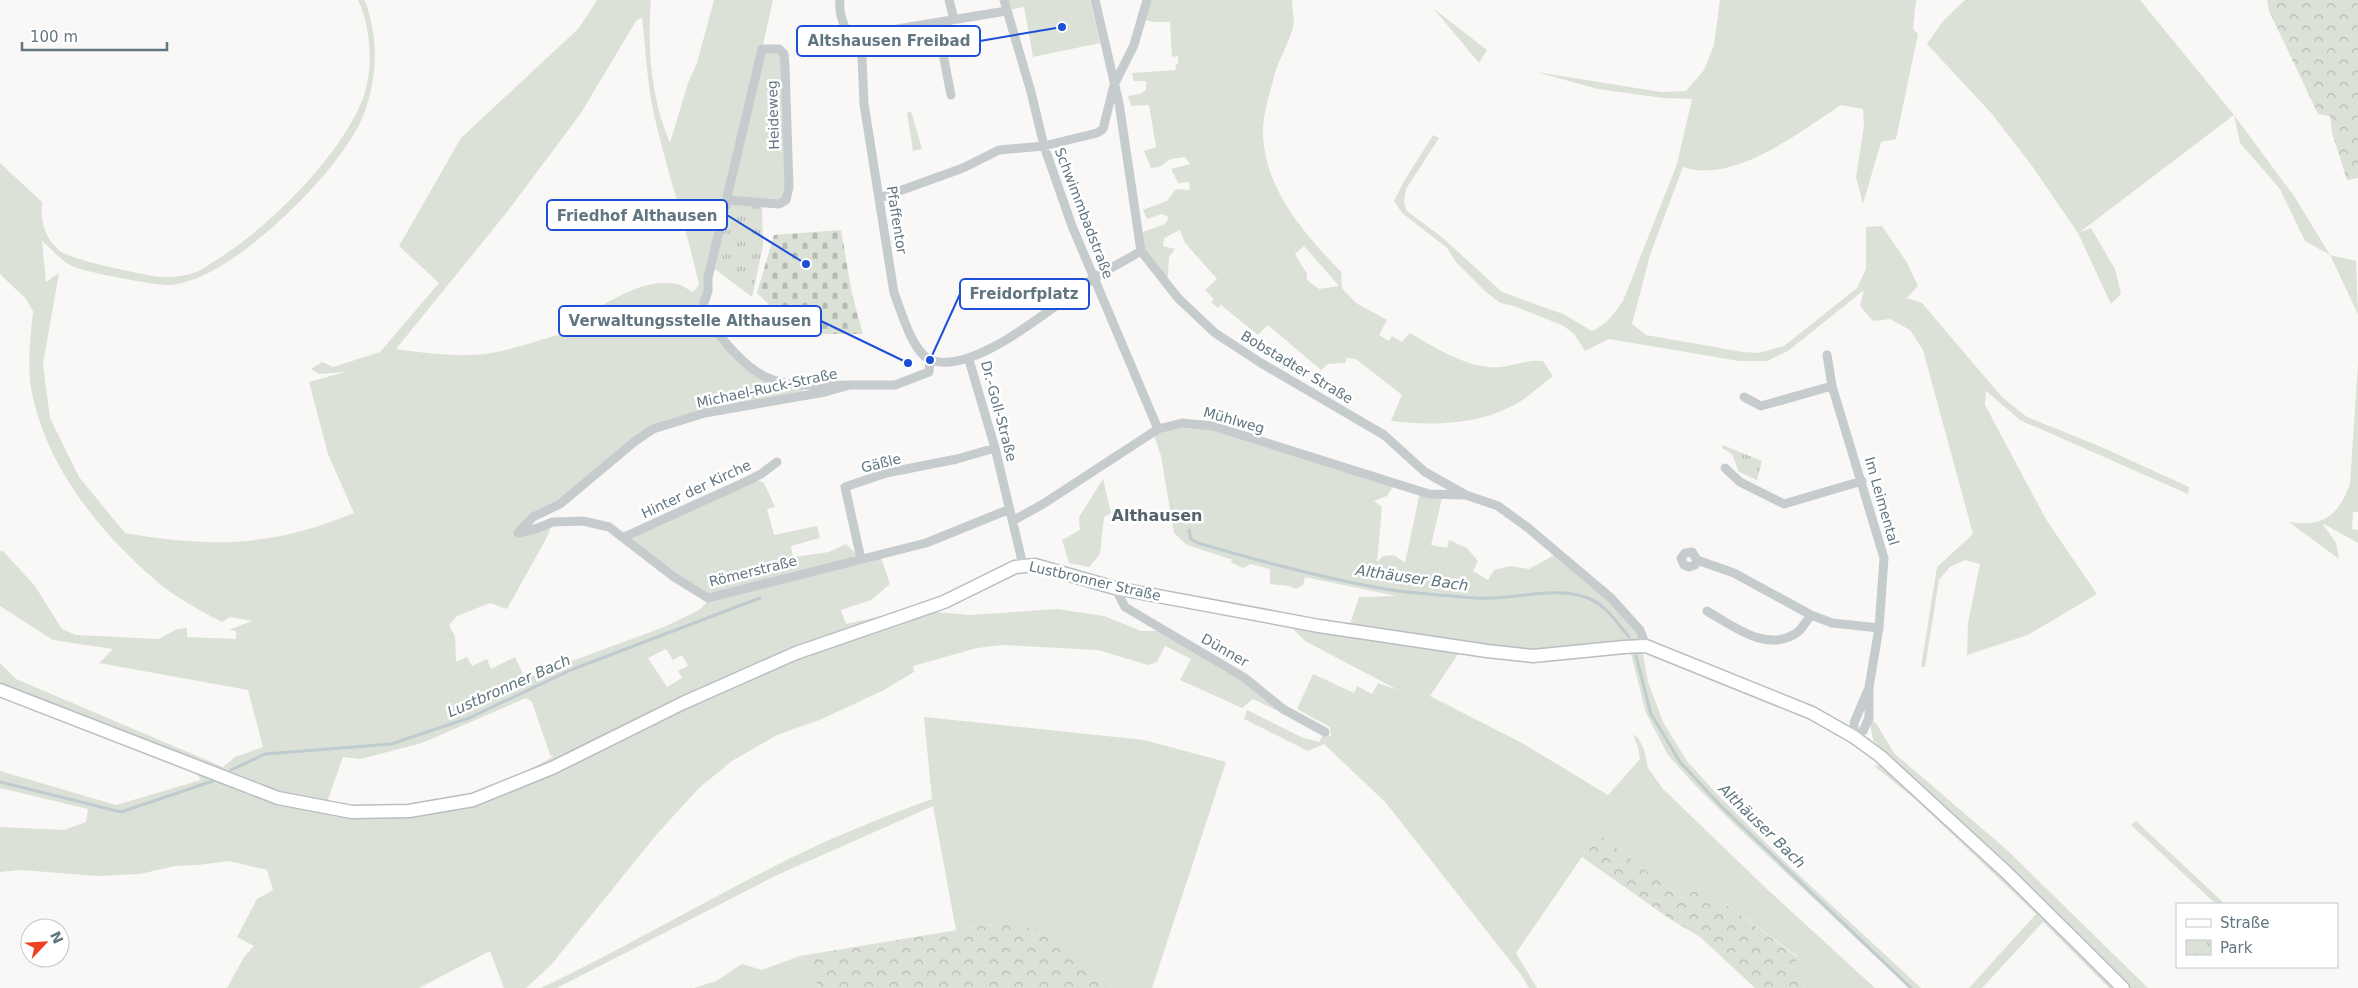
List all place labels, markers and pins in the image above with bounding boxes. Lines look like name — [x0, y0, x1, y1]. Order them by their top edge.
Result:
callout: Altshausen Freibad — [797, 26, 980, 56]
callout: Friedhof Althausen — [547, 200, 727, 230]
callout: Freidorfplatz — [960, 279, 1089, 309]
callout: Verwaltungsstelle Althausen — [559, 306, 821, 336]

